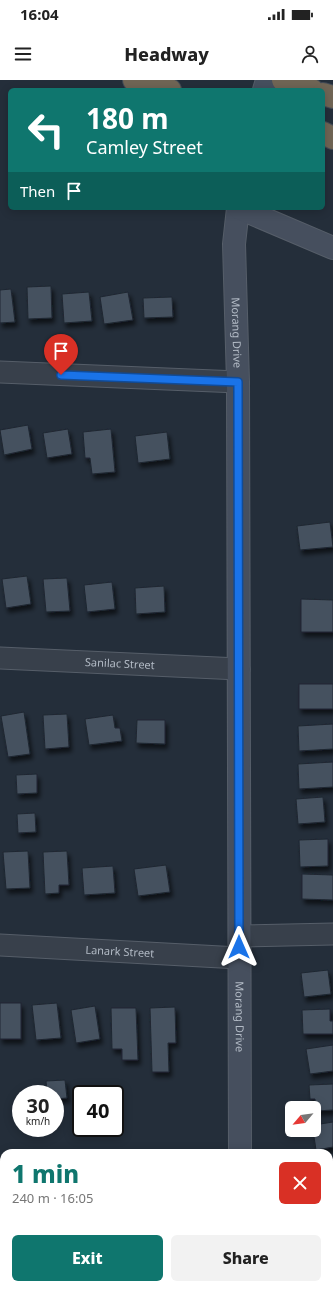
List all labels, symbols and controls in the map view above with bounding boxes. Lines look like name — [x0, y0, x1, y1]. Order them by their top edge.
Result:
text: 16:04 — [20, 4, 59, 24]
text: Headway — [124, 42, 209, 66]
icon: menu — [12, 43, 34, 65]
icon: person — [299, 43, 321, 65]
text: 180 m — [86, 99, 169, 137]
icon: left — [20, 104, 72, 156]
text: Camley Street — [86, 135, 203, 159]
icon: arrive — [63, 180, 85, 202]
text: Then — [20, 181, 55, 201]
street label: Morang Drive — [229, 297, 246, 368]
pin — [44, 334, 78, 375]
icon: arrive — [50, 340, 72, 362]
street label: Sanilac Street — [85, 654, 155, 672]
position arrow — [218, 926, 260, 968]
street label: Lanark Street — [85, 942, 155, 960]
street label: Morang Drive — [233, 981, 248, 1052]
speed limit sign: 40 — [72, 1085, 124, 1137]
text: 30 — [27, 1092, 49, 1119]
north arrow — [285, 1101, 321, 1137]
map controls — [285, 1101, 321, 1137]
text: km/h — [26, 1114, 50, 1128]
text: 1 min — [12, 1157, 79, 1190]
button: close — [279, 1162, 321, 1204]
text: 240 m · 16:05 — [12, 1189, 93, 1207]
button: Exit — [12, 1235, 163, 1281]
button: Share — [171, 1235, 321, 1281]

